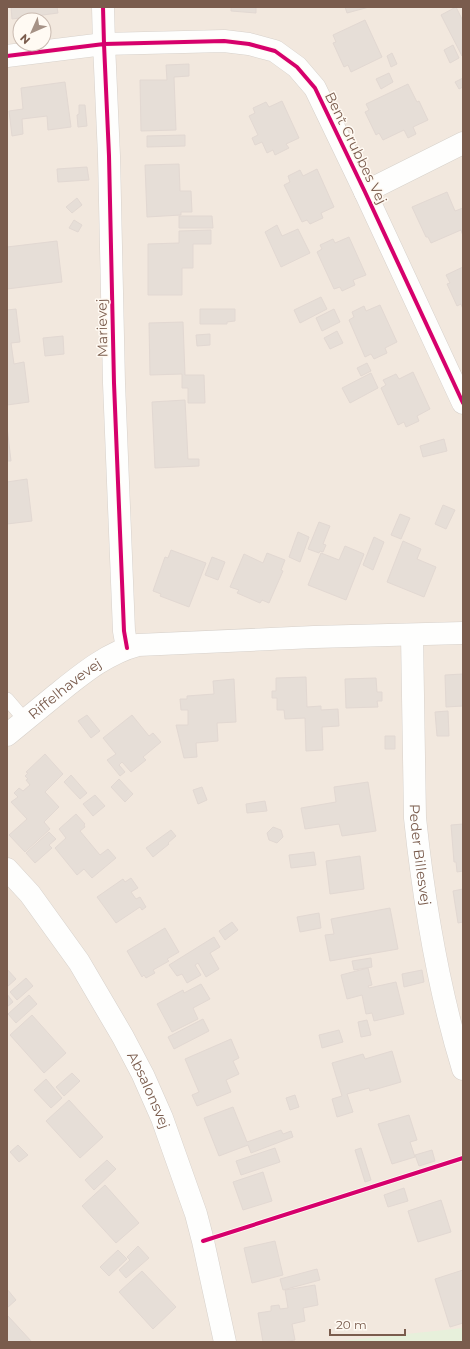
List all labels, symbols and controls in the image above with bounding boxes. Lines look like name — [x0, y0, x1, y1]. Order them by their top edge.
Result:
north arrow — [12, 12, 52, 52]
text: N — [17, 31, 33, 47]
street label: Bent Grubbes Vej — [321, 89, 391, 207]
street label: Marievej — [92, 298, 112, 358]
street label: Riffelhavevej — [24, 654, 105, 723]
street label: Peder Billesvej — [406, 804, 435, 907]
street label: Absalonsvej — [123, 1049, 174, 1131]
scale bar — [330, 1311, 405, 1337]
text: 20 m — [336, 1317, 367, 1332]

